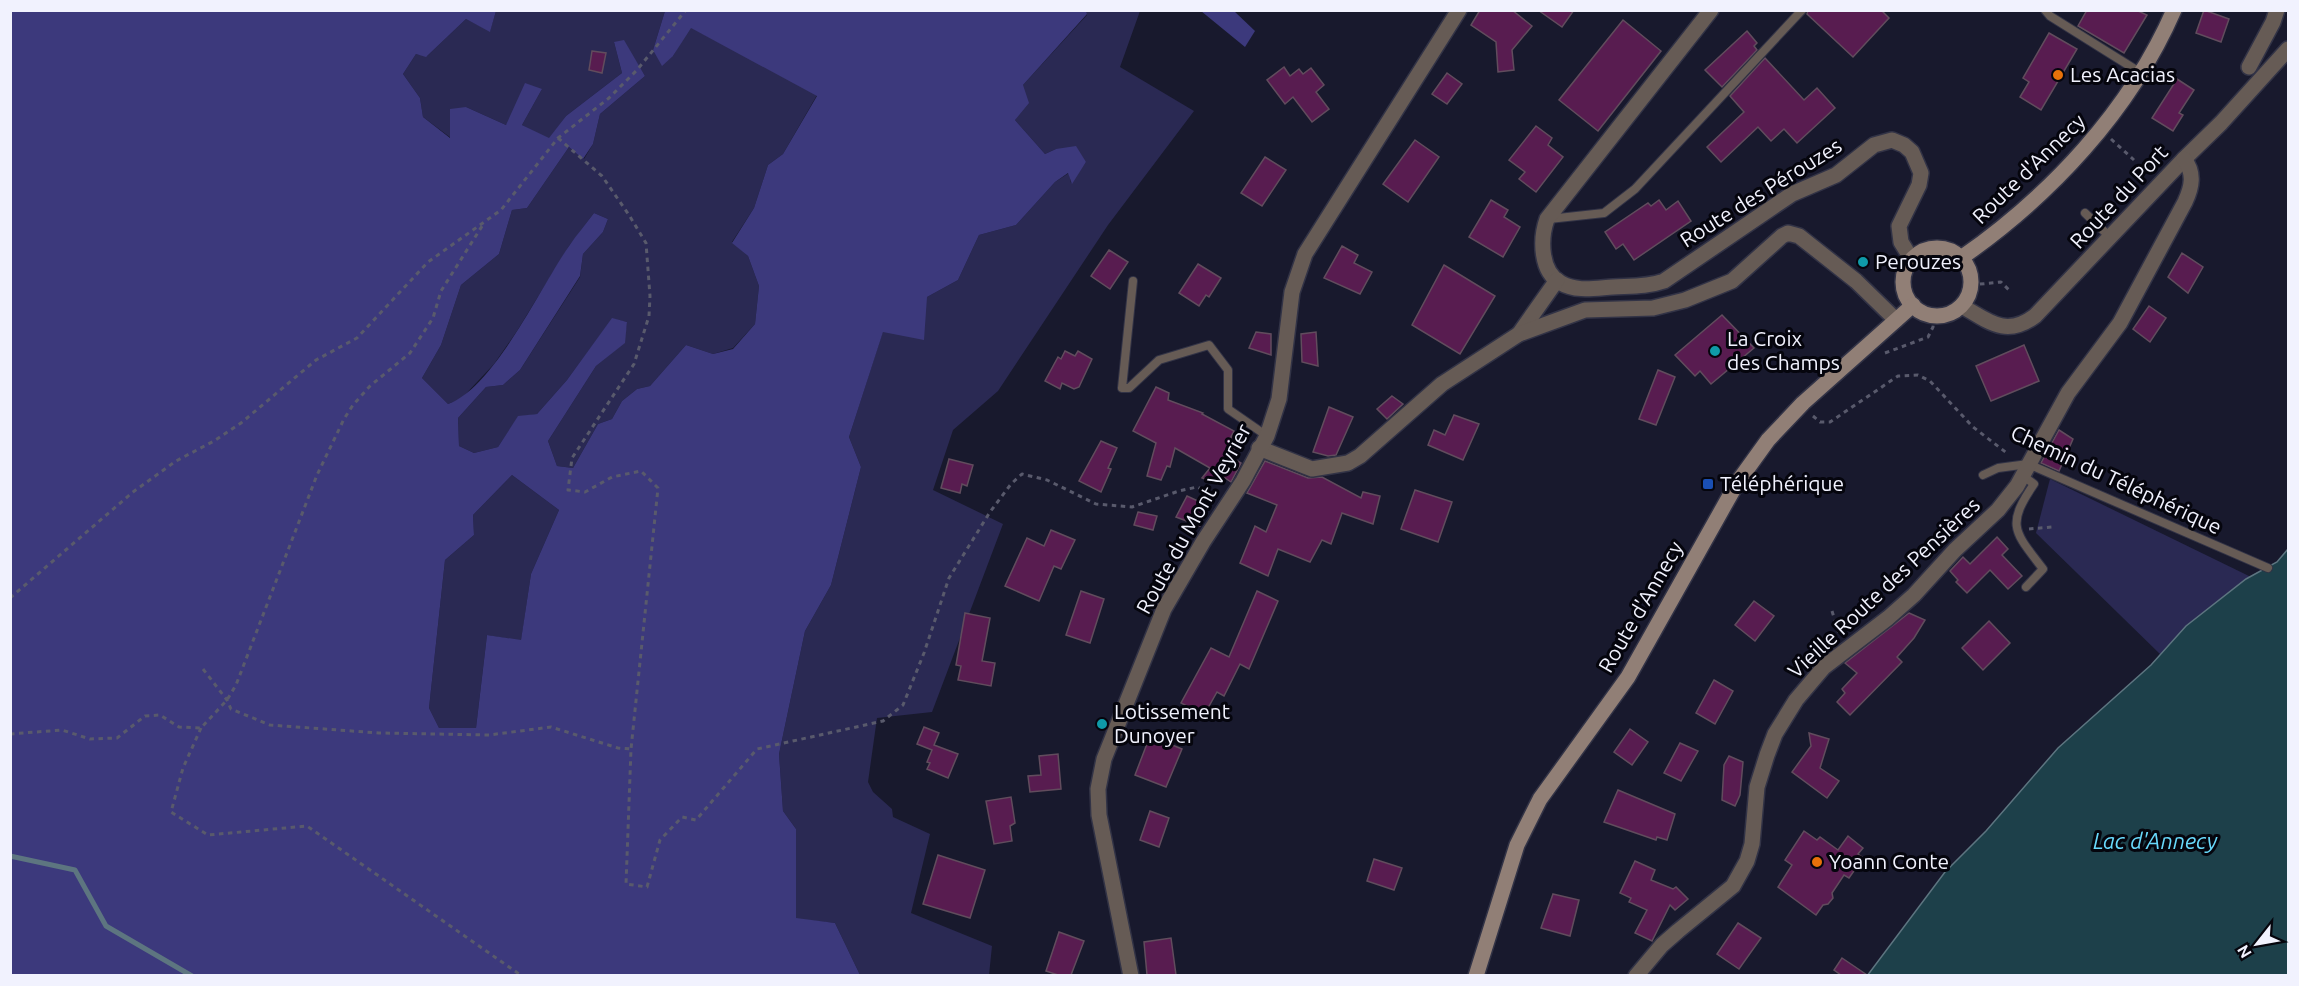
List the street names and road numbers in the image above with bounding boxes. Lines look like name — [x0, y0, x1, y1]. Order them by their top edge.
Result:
street label: Route d'Annecy — [1967, 108, 2090, 228]
street label: Route des Pérouzes — [1675, 133, 1846, 252]
street label: Route du Port — [2065, 140, 2172, 253]
street label: Route du Mont Veyrier — [1131, 419, 1255, 618]
street label: Chemin du Téléphérique — [2007, 420, 2226, 539]
street label: Vieille Route des Pensières — [1783, 492, 1984, 682]
street label: Route d'Annecy — [1593, 537, 1687, 676]

